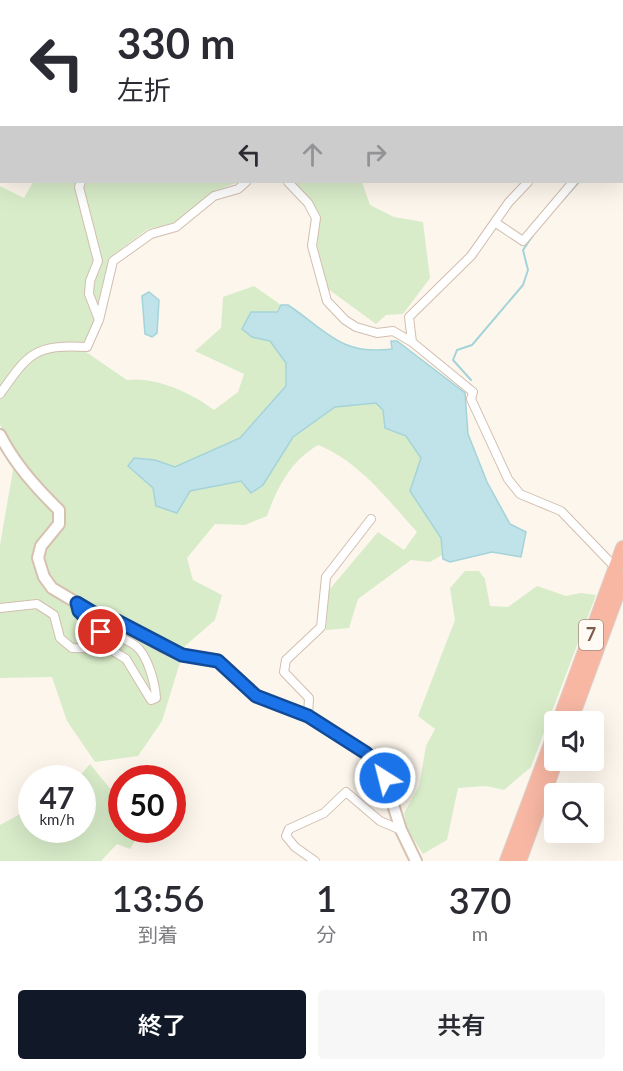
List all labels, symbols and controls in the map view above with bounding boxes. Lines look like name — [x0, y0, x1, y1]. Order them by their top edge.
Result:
text: 330 m — [117, 18, 235, 68]
icon: left — [18, 24, 96, 102]
text: 左折 — [117, 73, 171, 106]
icon: left — [233, 138, 266, 171]
icon: ahead — [296, 138, 329, 171]
icon: right — [359, 138, 392, 171]
pin — [75, 606, 126, 657]
icon: arrive — [84, 615, 117, 648]
road number: 7 — [579, 620, 603, 650]
map controls — [544, 711, 604, 843]
button: sound — [544, 711, 604, 771]
position arrow — [353, 746, 417, 810]
speed limit sign: 50 — [108, 765, 186, 843]
text: 47 — [40, 779, 74, 815]
button: search — [544, 783, 604, 843]
text: km/h — [39, 810, 75, 828]
text: 13:56 — [112, 876, 204, 920]
text: 1 — [316, 876, 337, 920]
text: 370 — [449, 878, 511, 922]
text: m — [472, 921, 488, 945]
text: 到着 — [138, 922, 178, 946]
text: 分 — [316, 922, 336, 946]
button: 終了 — [18, 990, 306, 1059]
button: 共有 — [318, 990, 605, 1059]

